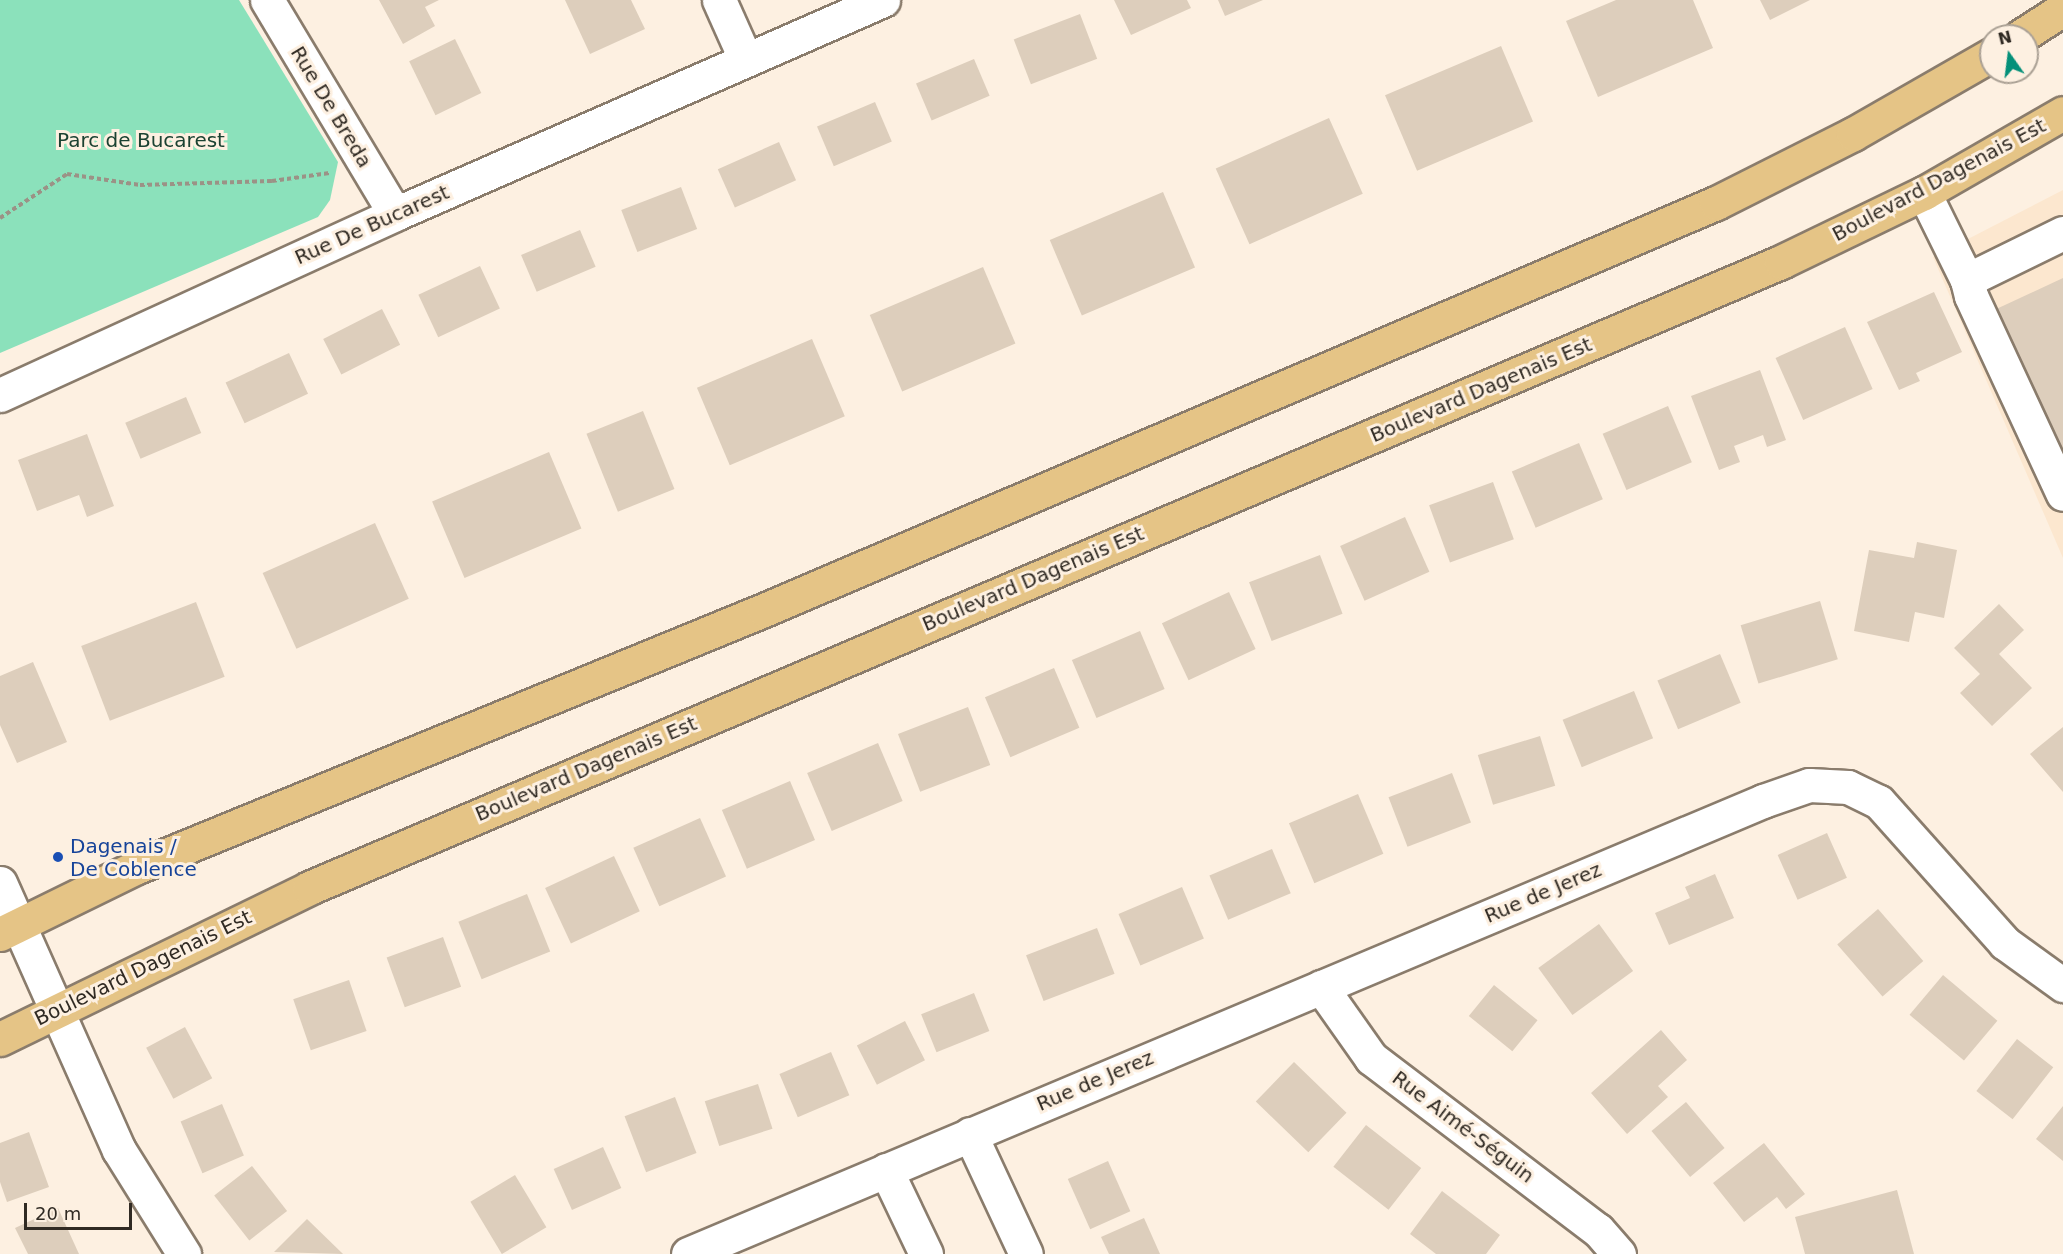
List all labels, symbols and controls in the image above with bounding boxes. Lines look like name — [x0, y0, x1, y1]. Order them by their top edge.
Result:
north arrow — [1979, 24, 2039, 84]
text: N — [1996, 27, 2014, 49]
street label: Rue De Breda — [285, 42, 377, 172]
street label: Boulevard Dagenais Est — [1828, 113, 2050, 247]
park label: Parc de Bucarest — [57, 128, 225, 152]
street label: Rue De Bucarest — [291, 180, 453, 270]
street label: Boulevard Dagenais Est — [1367, 332, 1595, 448]
street label: Boulevard Dagenais Est — [919, 521, 1147, 637]
street label: Boulevard Dagenais Est — [472, 711, 700, 827]
place label: Dagenais / De Coblence — [70, 834, 197, 881]
marker: Dagenais / De Coblence — [51, 850, 65, 864]
street label: Rue de Jerez — [1481, 858, 1605, 928]
street label: Boulevard Dagenais Est — [31, 905, 255, 1031]
street label: Rue de Jerez — [1033, 1046, 1157, 1116]
street label: Rue Aimé-Séguin — [1387, 1066, 1539, 1188]
scale bar — [27, 1191, 135, 1229]
text: 20 m — [35, 1203, 81, 1224]

